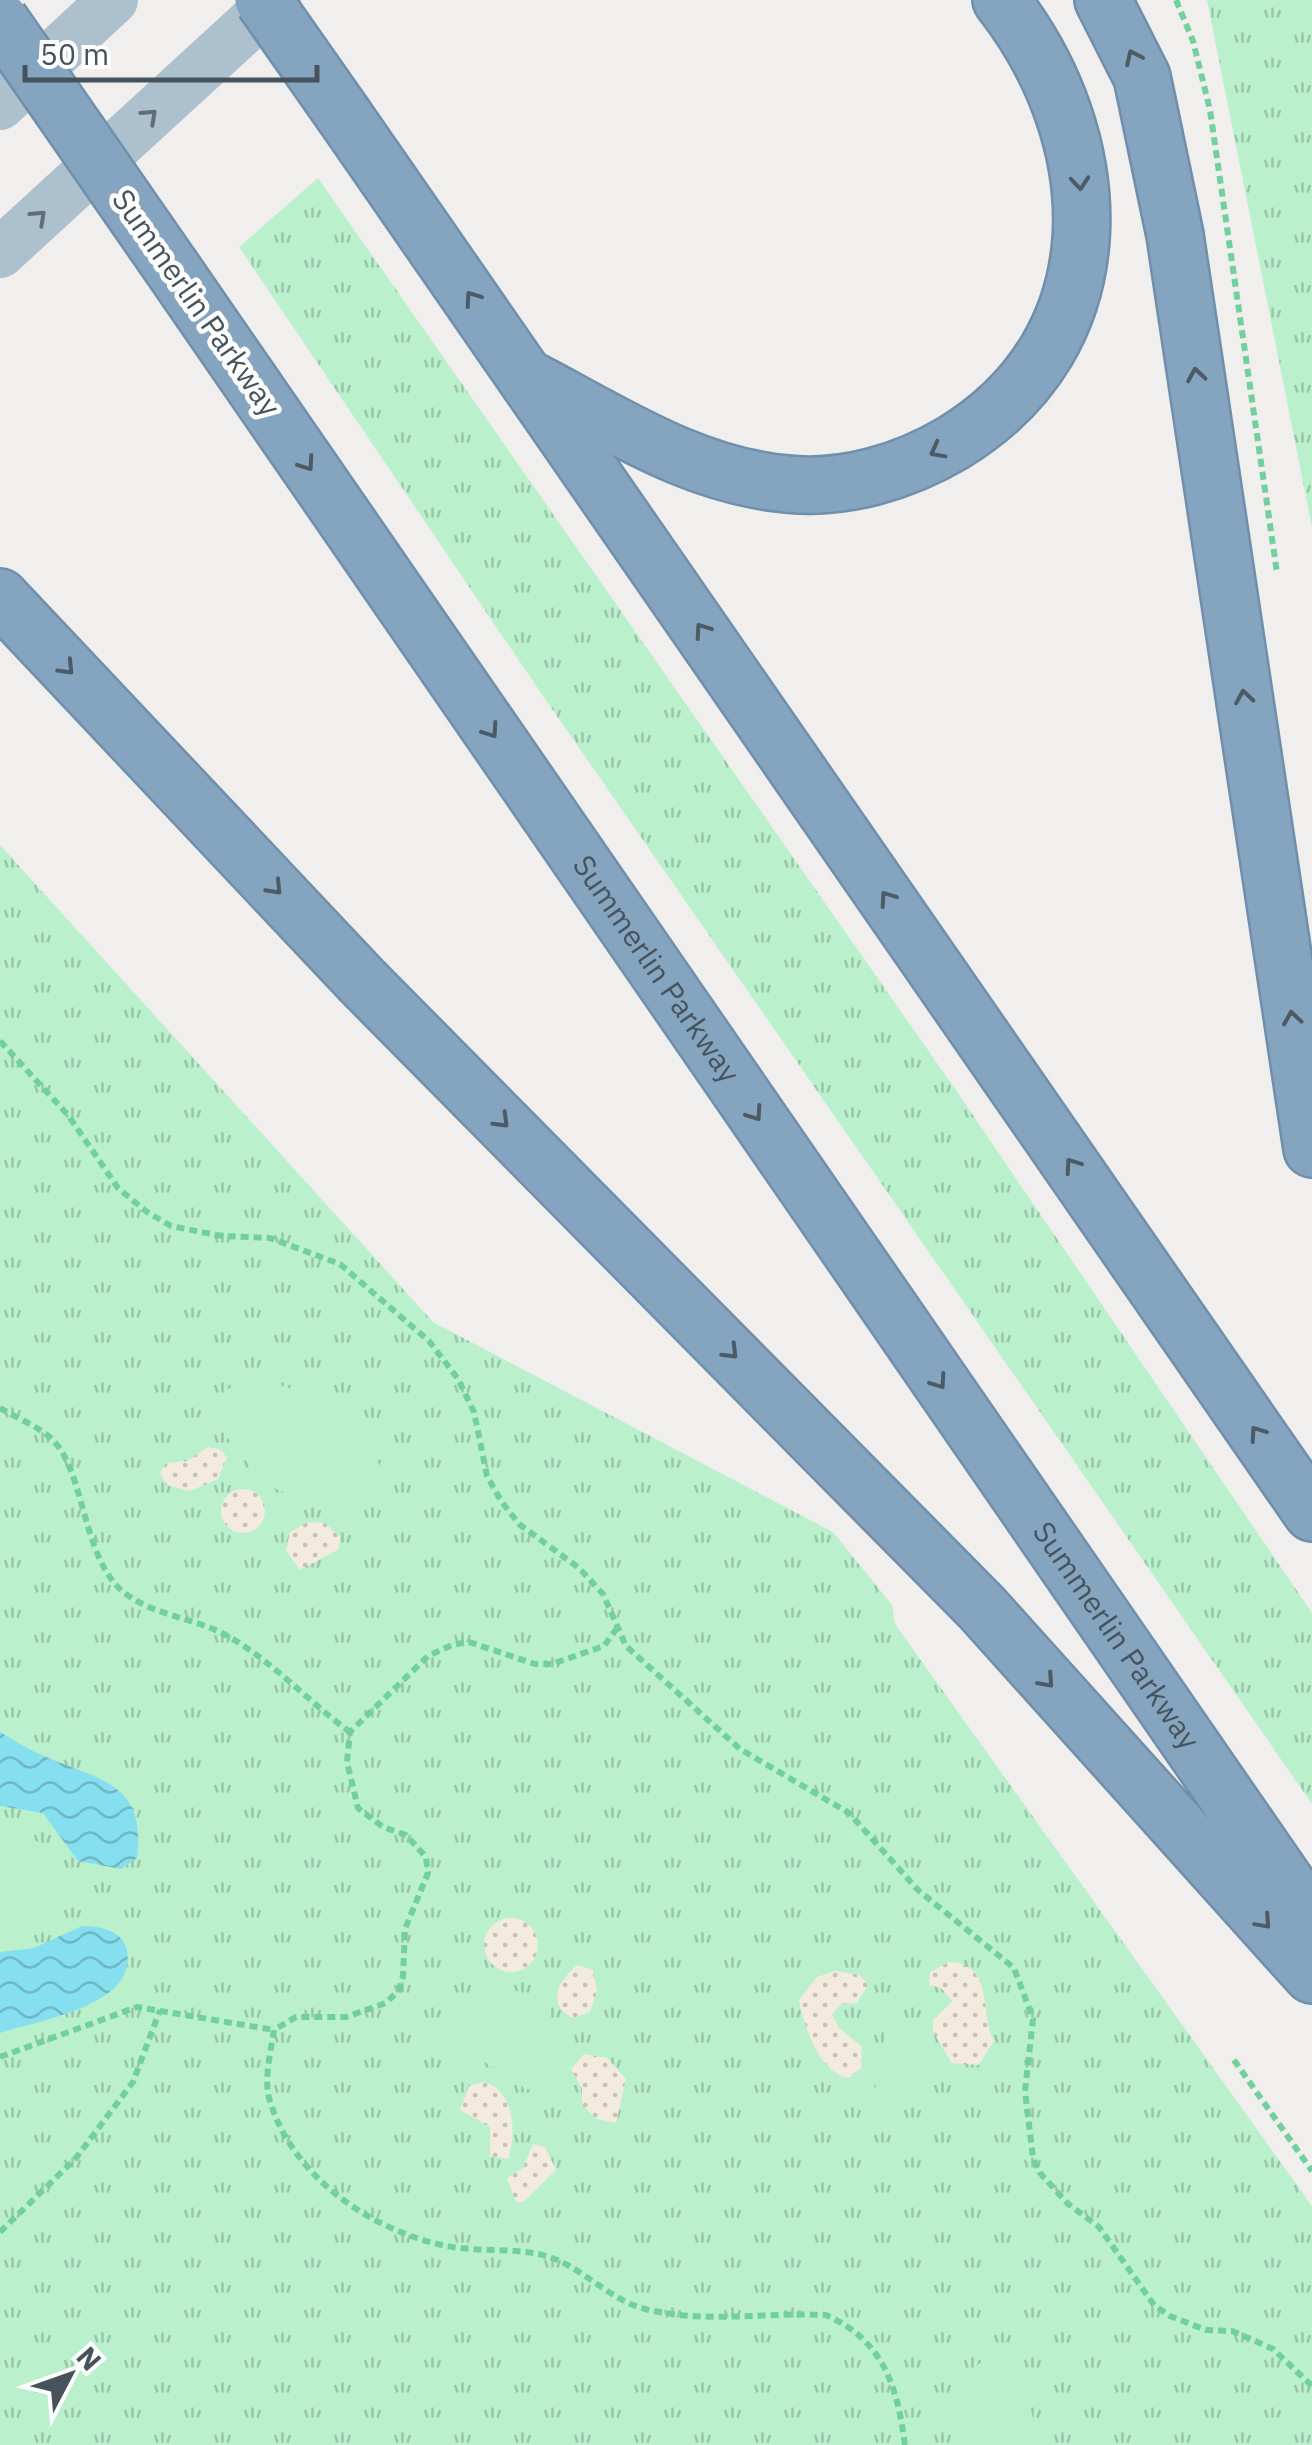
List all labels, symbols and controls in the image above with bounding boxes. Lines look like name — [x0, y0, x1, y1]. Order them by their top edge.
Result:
scale bar — [25, 20, 318, 82]
text: 50 m — [40, 34, 109, 73]
one-way arrow — [1125, 50, 1145, 68]
one-way arrow — [138, 110, 157, 128]
one-way arrow — [1069, 175, 1091, 191]
street label: Summerlin Parkway — [104, 181, 290, 423]
one-way arrow — [27, 211, 46, 229]
one-way arrow — [466, 291, 484, 309]
one-way arrow — [1186, 367, 1207, 384]
one-way arrow — [930, 439, 948, 458]
one-way arrow — [295, 452, 313, 471]
one-way arrow — [696, 623, 715, 641]
one-way arrow — [55, 656, 73, 675]
one-way arrow — [1234, 689, 1255, 705]
one-way arrow — [479, 720, 497, 739]
street label: Summerlin Parkway — [565, 847, 749, 1090]
one-way arrow — [263, 876, 281, 895]
one-way arrow — [881, 890, 899, 909]
one-way arrow — [1282, 1010, 1303, 1027]
one-way arrow — [743, 1103, 761, 1122]
one-way arrow — [490, 1110, 508, 1128]
one-way arrow — [1066, 1158, 1084, 1177]
one-way arrow — [719, 1340, 737, 1358]
one-way arrow — [927, 1371, 945, 1390]
one-way arrow — [1251, 1425, 1269, 1444]
street label: Summerlin Parkway — [1025, 1513, 1210, 1757]
one-way arrow — [1035, 1669, 1053, 1688]
one-way arrow — [1253, 1910, 1271, 1929]
north arrow — [20, 2325, 120, 2425]
text: N — [69, 2338, 110, 2378]

